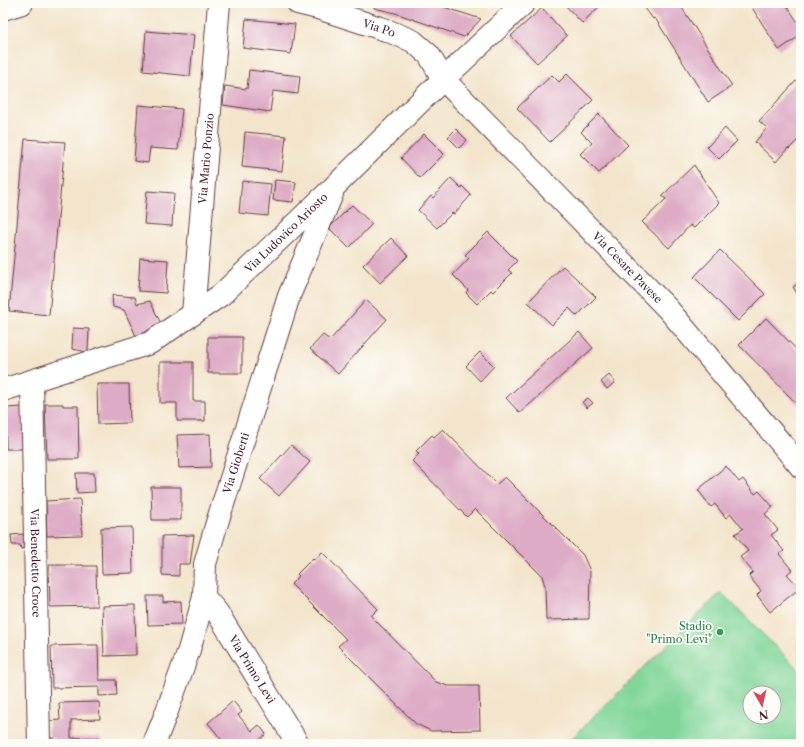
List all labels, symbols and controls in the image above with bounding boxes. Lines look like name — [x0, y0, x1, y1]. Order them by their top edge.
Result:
street label: Via Po — [360, 16, 398, 40]
street label: Via Mario Ponzio — [195, 112, 217, 205]
street label: Via Ludovico Ariosto — [241, 190, 331, 276]
street label: Via Cesare Pavese — [589, 228, 665, 306]
street label: Via Gioberti — [219, 430, 252, 496]
street label: Via Benedetto Croce — [27, 507, 44, 618]
place label: Stadio "Primo Levi" — [646, 619, 712, 646]
marker: Stadio "Primo Levi" — [715, 627, 725, 637]
street label: Via Primo Levi — [225, 632, 279, 707]
north arrow — [742, 685, 782, 725]
text: N — [757, 707, 769, 723]

